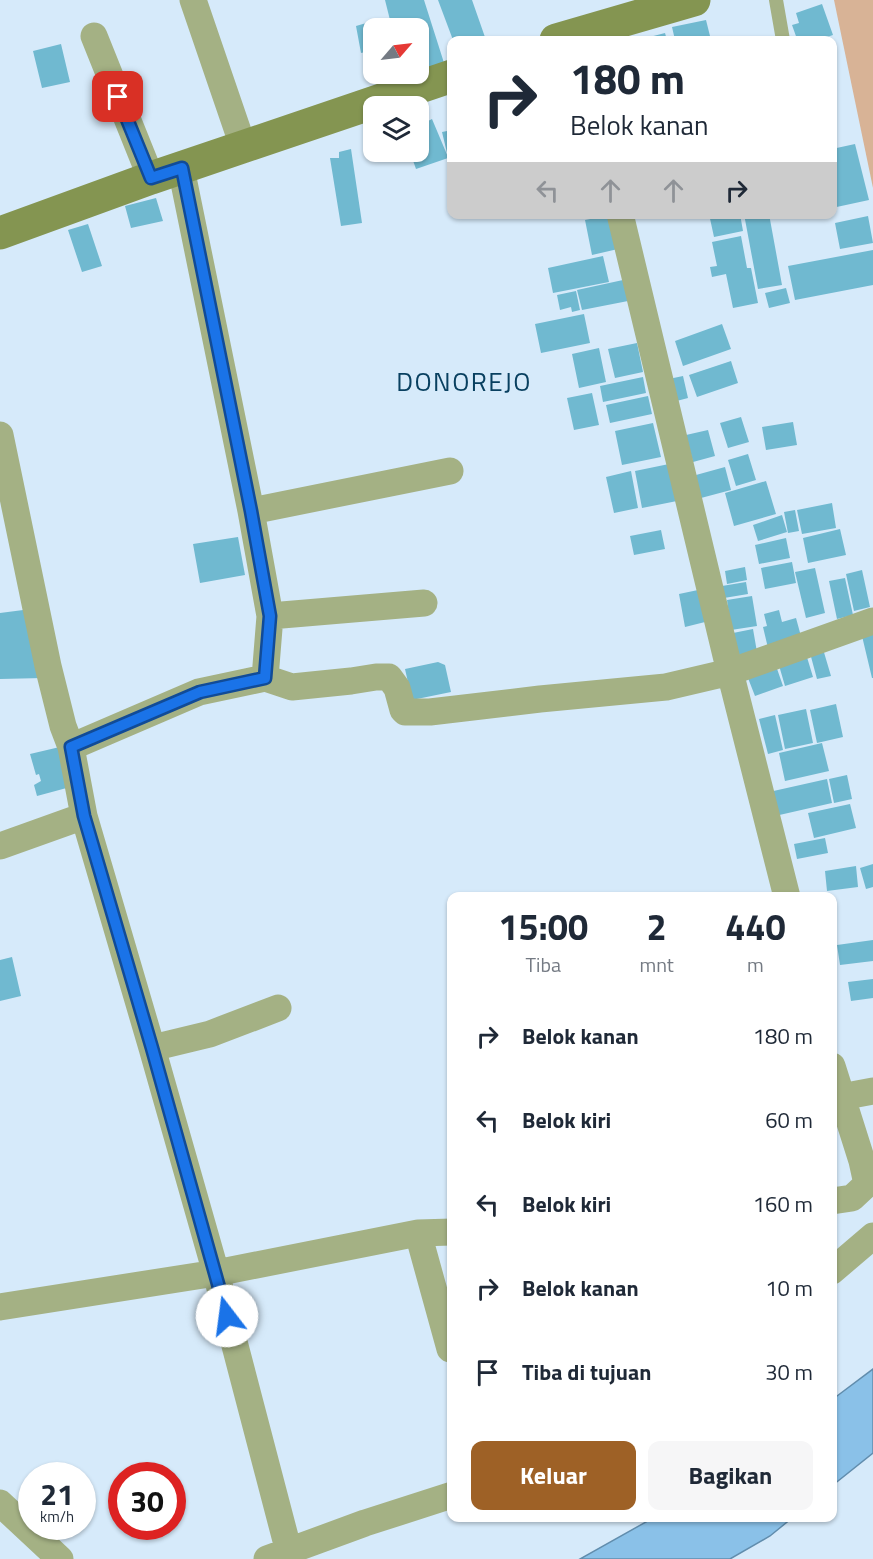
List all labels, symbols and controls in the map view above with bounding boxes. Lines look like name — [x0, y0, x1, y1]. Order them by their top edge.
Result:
north arrow — [363, 18, 429, 84]
map controls — [363, 18, 429, 162]
text: 180 m — [570, 46, 685, 110]
icon: right — [471, 60, 549, 138]
pin — [92, 71, 143, 122]
icon: arrive — [101, 80, 134, 113]
button: layers — [363, 96, 429, 162]
text: Belok kanan — [570, 104, 709, 145]
icon: left — [531, 174, 564, 207]
icon: ahead — [594, 174, 627, 207]
icon: ahead — [657, 174, 690, 207]
icon: right — [720, 174, 753, 207]
district label: DONOREJO — [396, 362, 532, 401]
text: 15:00 — [498, 899, 588, 954]
text: 2 — [647, 899, 667, 954]
text: 440 — [725, 899, 786, 954]
text: Tiba — [526, 949, 561, 980]
text: mnt — [639, 949, 674, 980]
text: m — [747, 949, 764, 980]
text: Belok kanan — [522, 1019, 639, 1053]
text: 180 m — [753, 1019, 813, 1053]
icon: right — [471, 1020, 504, 1053]
text: Belok kiri — [522, 1103, 611, 1137]
text: 60 m — [765, 1103, 813, 1137]
icon: left — [471, 1104, 504, 1137]
text: Belok kiri — [522, 1187, 611, 1221]
text: 160 m — [753, 1187, 813, 1221]
icon: left — [471, 1188, 504, 1221]
text: Belok kanan — [522, 1271, 639, 1305]
text: 10 m — [765, 1271, 813, 1305]
icon: right — [471, 1272, 504, 1305]
position arrow — [195, 1284, 259, 1348]
text: Tiba di tujuan — [522, 1355, 651, 1389]
text: 30 m — [765, 1355, 813, 1389]
icon: arrive — [471, 1356, 504, 1389]
button: Keluar — [471, 1441, 636, 1510]
button: Bagikan — [648, 1441, 813, 1510]
speed limit sign: 30 — [108, 1462, 186, 1540]
text: 21 — [40, 1471, 74, 1517]
text: km/h — [40, 1505, 74, 1528]

